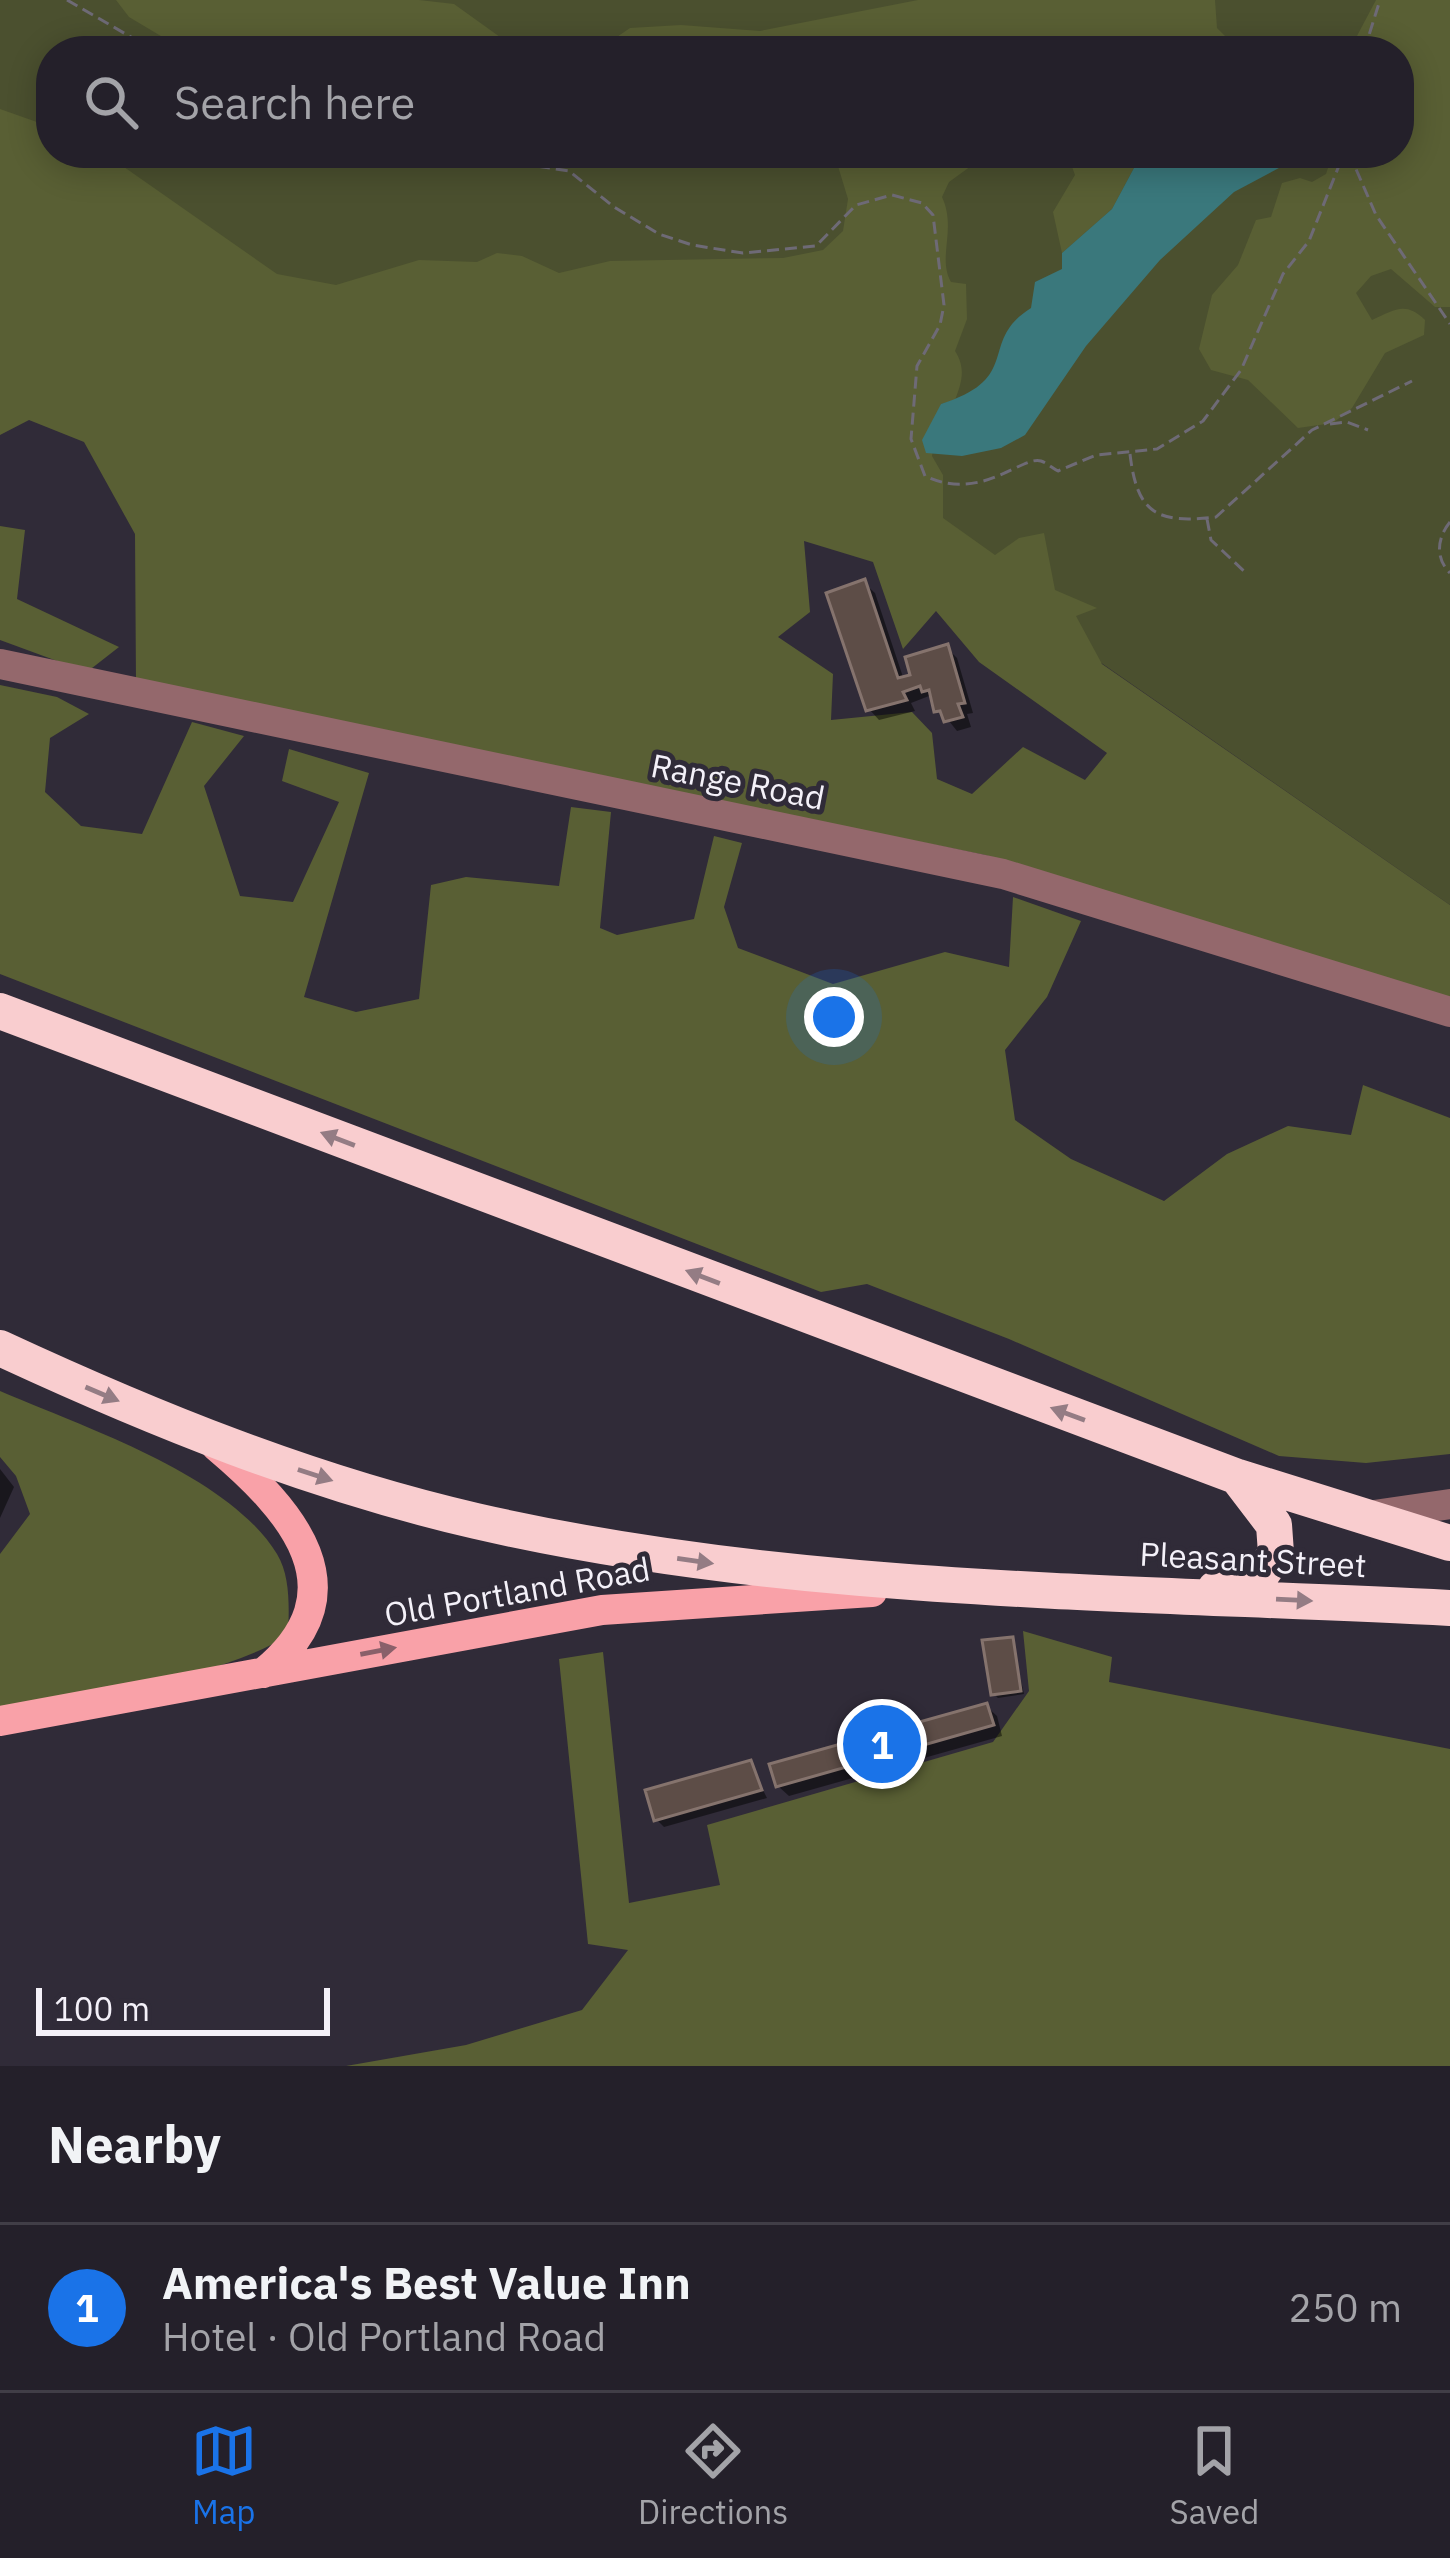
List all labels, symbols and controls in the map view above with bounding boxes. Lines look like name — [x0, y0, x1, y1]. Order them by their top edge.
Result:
search box — [36, 36, 1414, 168]
icon: search — [78, 69, 144, 135]
text: Search here — [174, 73, 415, 131]
street label: Range Road — [647, 743, 829, 819]
your location — [804, 987, 864, 1047]
one-way arrow — [320, 1128, 356, 1147]
one-way arrow — [685, 1266, 721, 1285]
one-way arrow — [84, 1385, 120, 1404]
one-way arrow — [1050, 1404, 1086, 1423]
one-way arrow — [297, 1467, 334, 1486]
street label: Pleasant Street — [1139, 1532, 1367, 1586]
street label: Old Portland Road — [381, 1546, 653, 1636]
one-way arrow — [677, 1552, 714, 1571]
one-way arrow — [1276, 1591, 1314, 1610]
one-way arrow — [359, 1641, 397, 1660]
pin: 1 — [843, 1699, 921, 1789]
scale bar — [36, 1982, 330, 2035]
text: 100 m — [54, 1987, 150, 2030]
text: Nearby — [48, 2111, 221, 2177]
text: America's Best Value Inn — [162, 2253, 691, 2311]
text: 1 — [75, 2282, 99, 2333]
text: 250 m — [1289, 2282, 1402, 2333]
text: Hotel · Old Portland Road — [162, 2311, 606, 2362]
tab: Map — [191, 2418, 257, 2533]
tab: Directions — [638, 2418, 788, 2533]
tab: Saved — [1170, 2418, 1259, 2533]

